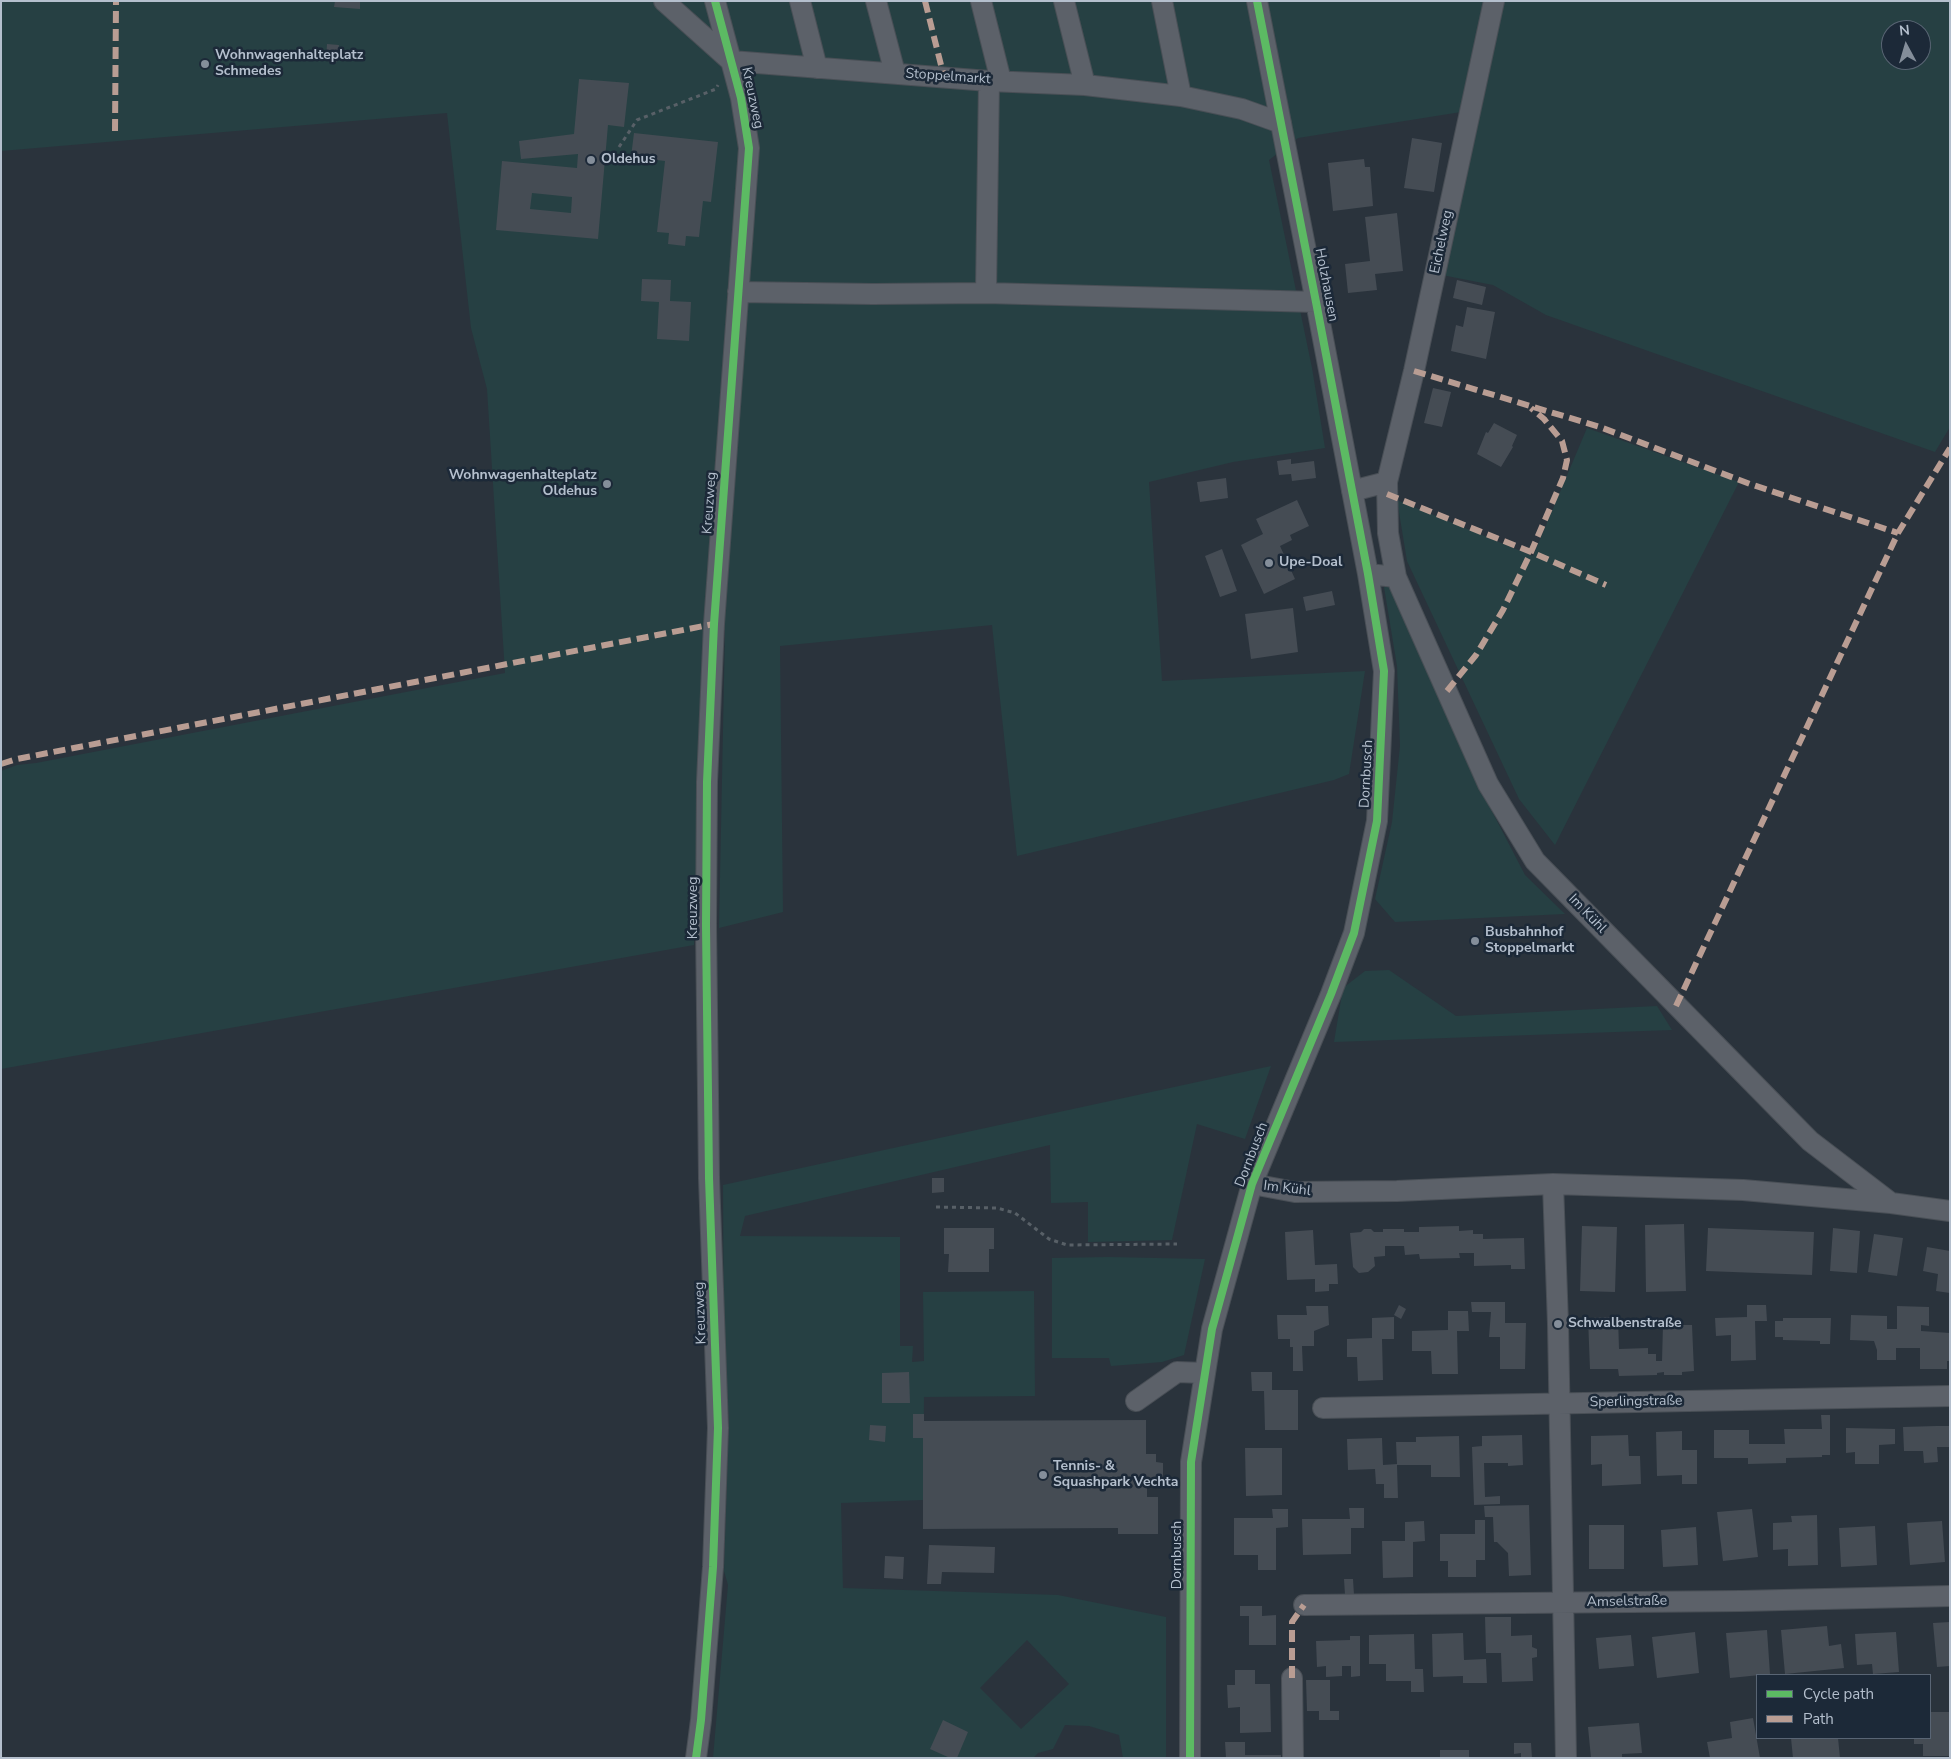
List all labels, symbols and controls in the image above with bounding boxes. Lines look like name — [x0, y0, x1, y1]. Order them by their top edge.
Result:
north arrow — [1881, 20, 1931, 70]
text: N — [1898, 21, 1911, 41]
place label: Wohnwagenhalteplatz Schmedes — [215, 48, 363, 80]
marker: Wohnwagenhalteplatz Schmedes — [199, 58, 211, 70]
street label: Kreuzweg — [737, 66, 767, 130]
street label: Stoppelmarkt — [905, 66, 991, 88]
place label: Oldehus — [601, 152, 656, 168]
marker: Oldehus — [585, 154, 597, 166]
street label: Eichelweg — [1427, 209, 1457, 275]
street label: Holzhausen — [1311, 247, 1341, 323]
place label: Wohnwagenhalteplatz Oldehus — [449, 468, 597, 501]
street label: Kreuzweg — [699, 471, 721, 535]
marker: Wohnwagenhalteplatz Oldehus — [601, 478, 613, 490]
place label: Upe-Doal — [1279, 555, 1342, 571]
marker: Upe-Doal — [1263, 557, 1275, 569]
street label: Dornbusch — [1357, 739, 1377, 809]
street label: Kreuzweg — [686, 877, 702, 939]
street label: Im Kühl — [1564, 891, 1610, 937]
place label: Busbahnhof Stoppelmarkt — [1485, 925, 1574, 958]
marker: Busbahnhof Stoppelmarkt — [1469, 935, 1481, 947]
street label: Dornbusch — [1232, 1120, 1272, 1190]
street label: Im Kühl — [1262, 1178, 1312, 1200]
street label: Kreuzweg — [692, 1281, 710, 1345]
place label: Schwalbenstraße — [1568, 1316, 1682, 1332]
marker: Schwalbenstraße — [1552, 1318, 1564, 1330]
street label: Sperlingstraße — [1589, 1393, 1683, 1411]
place label: Tennis- & Squashpark Vechta — [1053, 1459, 1178, 1491]
marker: Tennis- & Squashpark Vechta — [1037, 1469, 1049, 1481]
street label: Dornbusch — [1170, 1521, 1186, 1589]
street label: Amselstraße — [1587, 1593, 1667, 1611]
legend — [1756, 1674, 1931, 1739]
text: Cycle path — [1803, 1684, 1874, 1704]
text: Path — [1803, 1709, 1834, 1729]

